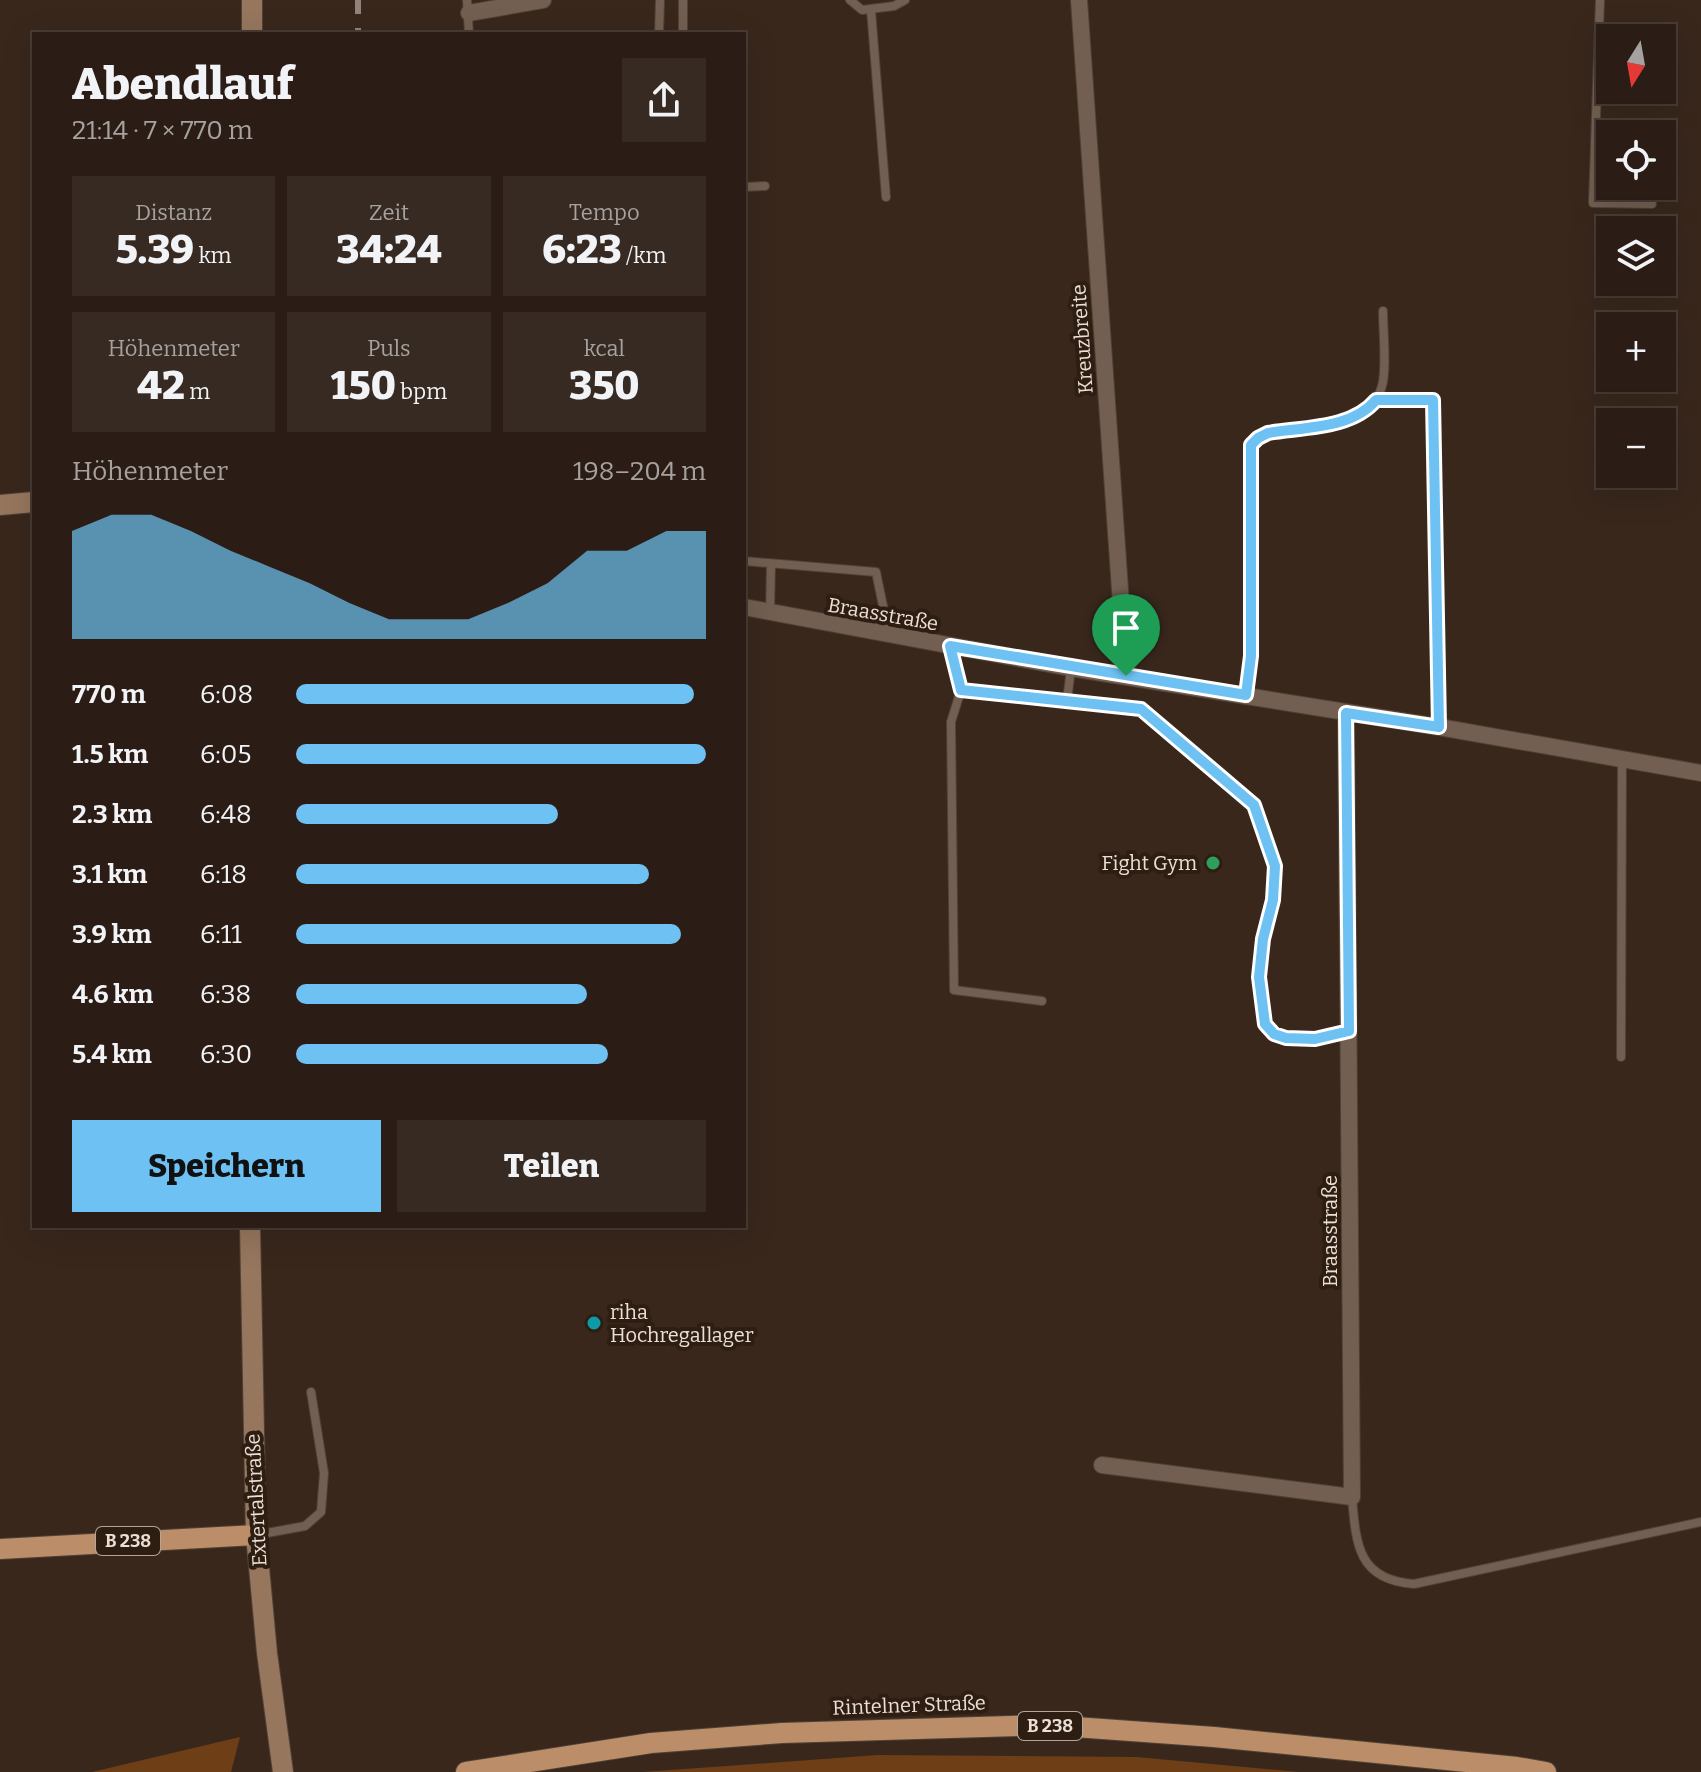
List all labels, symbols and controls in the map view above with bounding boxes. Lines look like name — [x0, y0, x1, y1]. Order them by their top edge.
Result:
north arrow — [1596, 24, 1676, 104]
map controls — [1596, 24, 1676, 488]
text: Abendlauf — [72, 58, 293, 111]
button: share — [622, 58, 706, 142]
text: 21:14 · 7 × 770 m — [72, 115, 253, 146]
button: locate — [1596, 120, 1676, 200]
text: Distanz — [135, 199, 212, 226]
text: Zeit — [369, 199, 409, 226]
text: Tempo — [569, 199, 640, 226]
button: layers — [1596, 216, 1676, 296]
text: 5.39 — [116, 226, 194, 274]
text: 34:24 — [336, 226, 442, 274]
text: 6:23 — [542, 226, 622, 274]
text: km — [194, 242, 232, 269]
text: /km — [622, 242, 666, 269]
street label: Kreuzbreite — [1066, 283, 1098, 395]
button: + — [1596, 312, 1676, 392]
text: Höhenmeter — [108, 335, 240, 362]
text: Puls — [367, 335, 411, 362]
text: kcal — [584, 335, 625, 362]
text: 42 — [137, 362, 185, 410]
text: 150 — [331, 362, 396, 410]
text: 350 — [569, 362, 640, 410]
text: m — [185, 378, 210, 405]
text: bpm — [396, 378, 447, 405]
button: − — [1596, 408, 1676, 488]
text: Höhenmeter — [72, 456, 228, 487]
text: 198–204 m — [573, 456, 706, 487]
street label: Braasstraße — [826, 592, 940, 636]
pin — [1092, 594, 1160, 676]
icon: arrive — [1104, 606, 1148, 650]
text: 770 m — [72, 679, 146, 710]
text: 6:08 — [200, 679, 253, 710]
text: 1.5 km — [72, 739, 148, 770]
text: 6:05 — [200, 739, 251, 770]
text: 2.3 km — [72, 799, 152, 830]
text: 6:48 — [200, 799, 252, 830]
place label: Fight Gym — [1102, 851, 1197, 875]
marker: Fight Gym — [1204, 854, 1222, 872]
text: 3.1 km — [72, 859, 147, 890]
text: 6:18 — [200, 859, 247, 890]
text: 3.9 km — [72, 919, 152, 950]
text: 6:11 — [200, 919, 242, 950]
text: 4.6 km — [72, 979, 153, 1010]
text: 6:38 — [200, 979, 251, 1010]
text: 5.4 km — [72, 1039, 152, 1070]
text: 6:30 — [200, 1039, 252, 1070]
button: Speichern — [72, 1120, 381, 1212]
button: Teilen — [397, 1120, 706, 1212]
street label: Braasstraße — [1318, 1175, 1342, 1287]
place label: riha Hochregallager — [610, 1300, 754, 1347]
marker: riha Hochregallager — [585, 1314, 603, 1332]
street label: Extertalstraße — [241, 1433, 271, 1567]
road number: B 238 — [96, 1527, 160, 1555]
street label: Rintelner Straße — [832, 1690, 986, 1720]
road number: B 238 — [1018, 1712, 1082, 1740]

